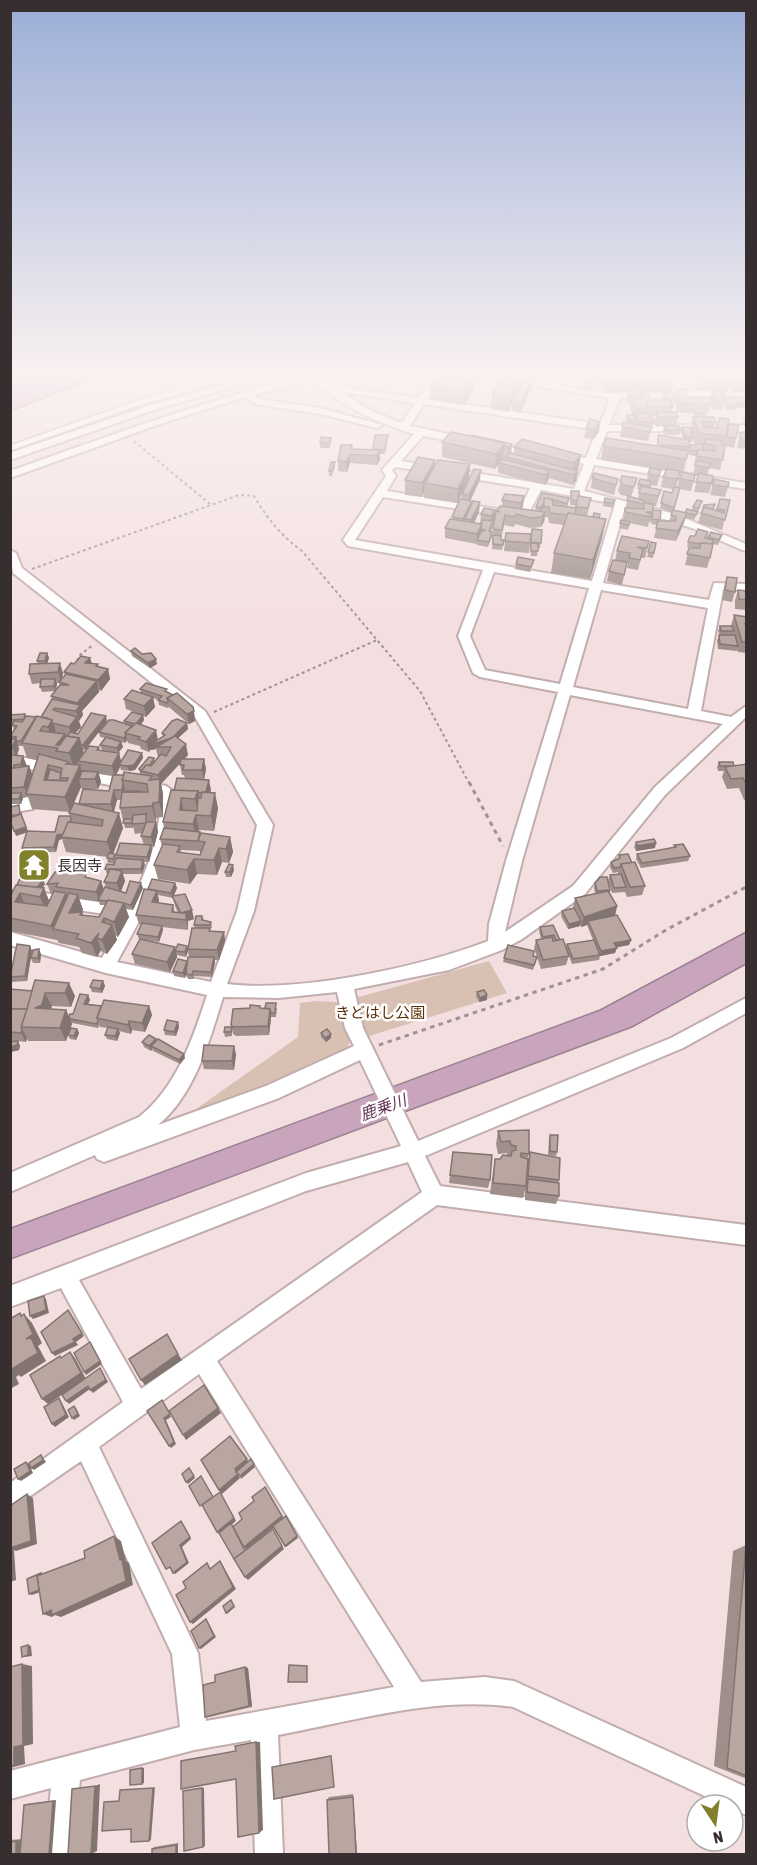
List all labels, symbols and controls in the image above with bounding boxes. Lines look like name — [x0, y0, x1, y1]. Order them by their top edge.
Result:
temple icon: 長因寺 — [16, 847, 52, 883]
place label: 長因寺 — [57, 857, 102, 874]
park label: きどはし公園 — [335, 1004, 425, 1021]
water label: 鹿乗川 — [357, 1090, 411, 1124]
north arrow — [685, 1793, 745, 1853]
text: N — [712, 1828, 725, 1847]

